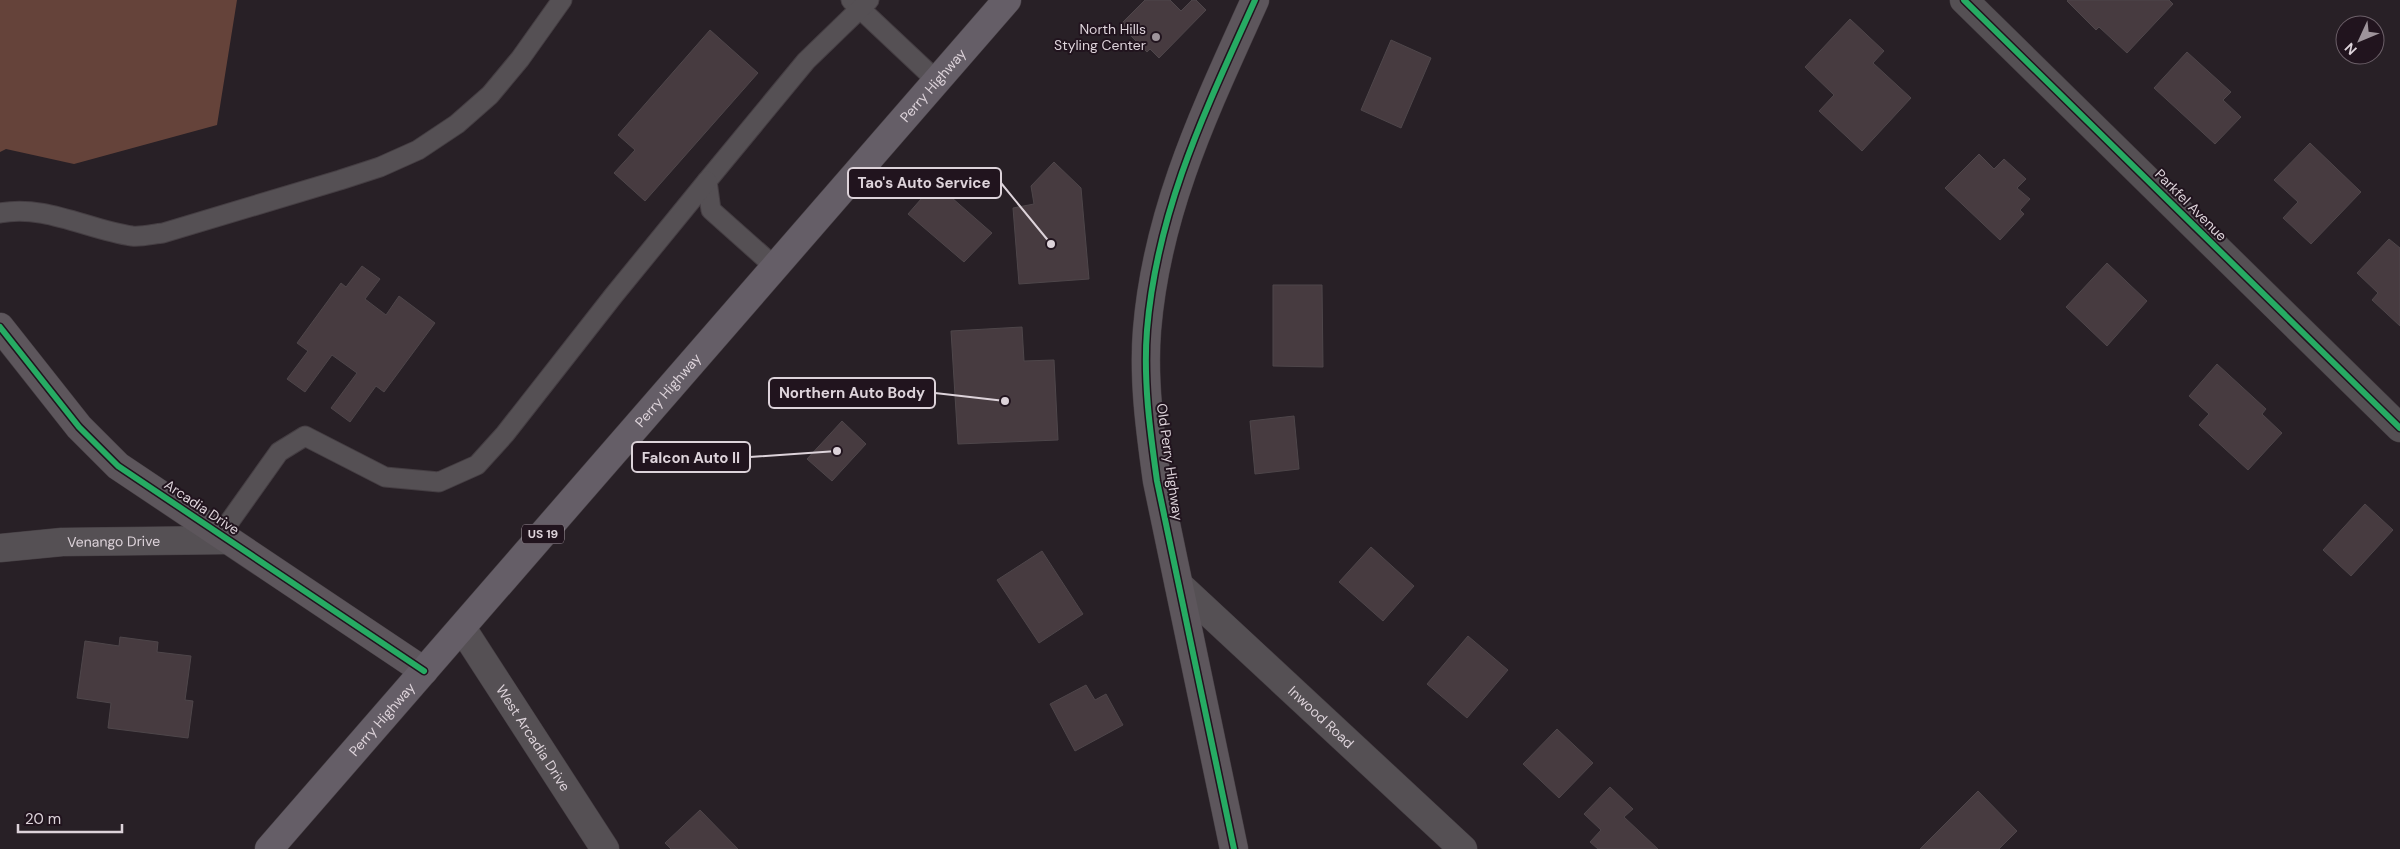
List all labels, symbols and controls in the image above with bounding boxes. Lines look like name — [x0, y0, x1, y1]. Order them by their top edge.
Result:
north arrow — [2335, 15, 2385, 65]
place label: North Hills Styling Center — [1054, 20, 1146, 54]
marker: North Hills Styling Center — [1150, 31, 1162, 43]
text: N — [2341, 39, 2361, 59]
street label: Perry Highway — [896, 44, 970, 126]
street label: Parkfel Avenue — [2151, 165, 2231, 245]
callout: Tao's Auto Service — [848, 168, 1001, 198]
text: Tao's Auto Service — [858, 173, 990, 193]
street label: Perry Highway — [631, 349, 705, 431]
callout: Northern Auto Body — [769, 378, 935, 408]
text: Northern Auto Body — [779, 383, 925, 403]
street label: Old Perry Highway — [1153, 402, 1187, 522]
callout: Falcon Auto II — [632, 442, 750, 472]
text: Falcon Auto II — [642, 448, 740, 468]
street label: Arcadia Drive — [161, 475, 243, 539]
road number: US 19 — [522, 524, 564, 544]
street label: Venango Drive — [67, 532, 160, 551]
street label: Perry Highway — [345, 678, 419, 760]
street label: West Arcadia Drive — [492, 681, 574, 795]
street label: Inwood Road — [1284, 682, 1358, 752]
scale bar — [18, 802, 121, 834]
text: 20 m — [25, 809, 61, 829]

